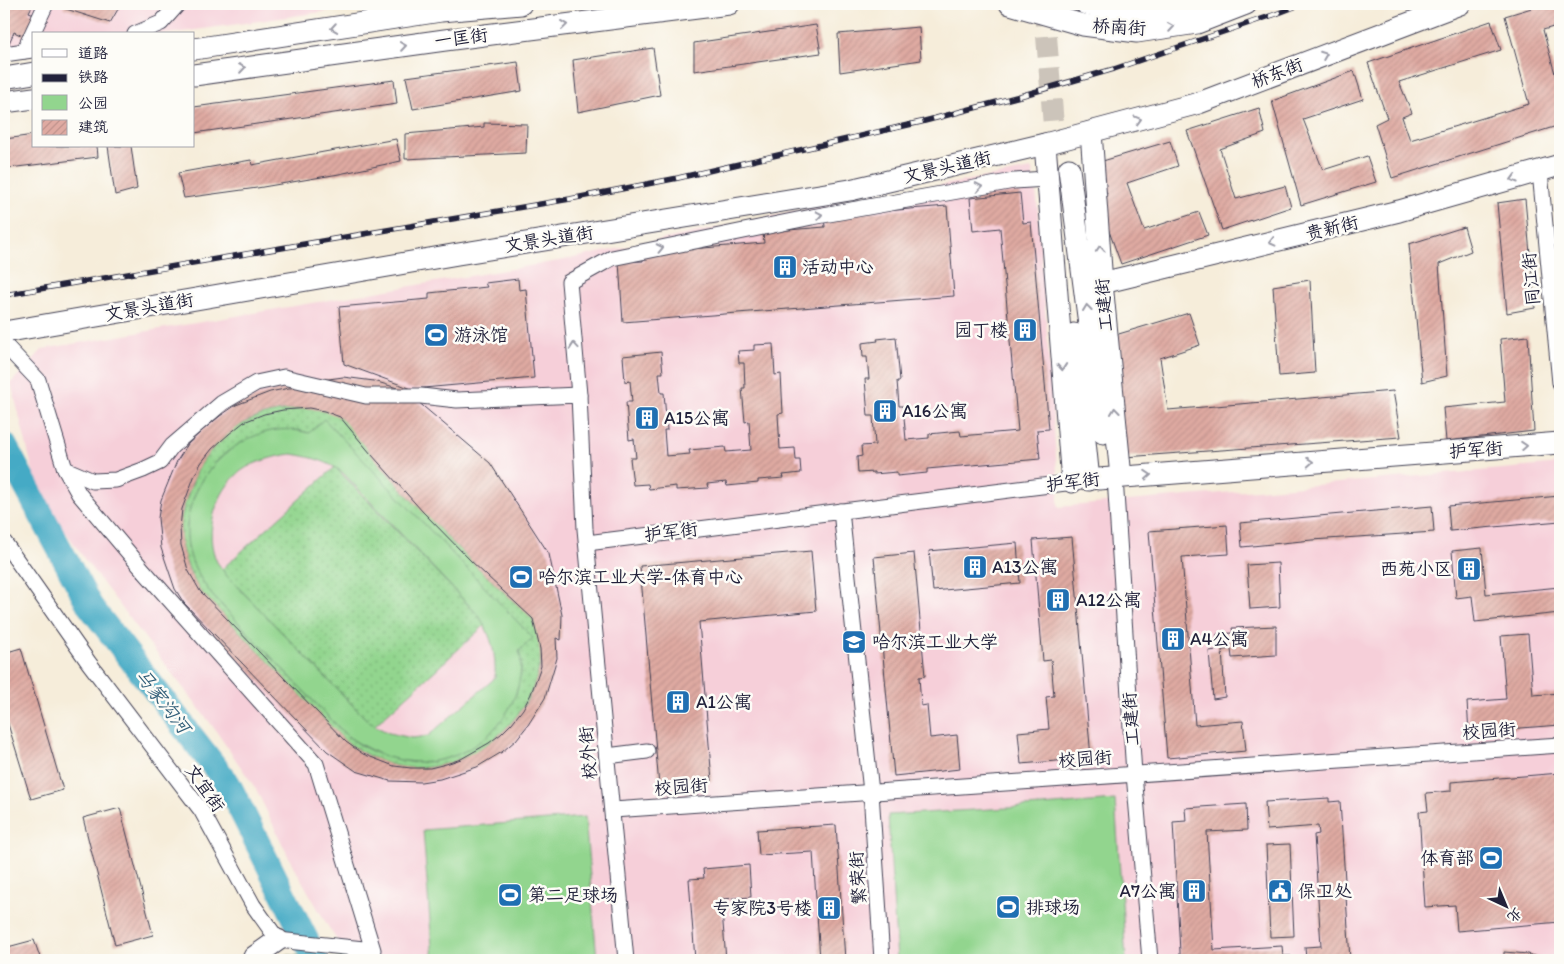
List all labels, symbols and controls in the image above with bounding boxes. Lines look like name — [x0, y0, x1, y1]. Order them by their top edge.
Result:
street label: 桥南街 — [1091, 15, 1147, 39]
one-way arrow — [560, 20, 568, 31]
one-way arrow — [330, 22, 338, 32]
one-way arrow — [1168, 22, 1176, 33]
street label: 一匡街 — [433, 24, 489, 52]
legend — [32, 32, 195, 148]
one-way arrow — [399, 41, 407, 52]
text: 道路 — [78, 44, 108, 62]
one-way arrow — [1320, 51, 1328, 61]
street label: 桥东街 — [1248, 53, 1306, 93]
one-way arrow — [238, 64, 246, 74]
text: 铁路 — [78, 68, 108, 86]
text: 公园 — [78, 94, 108, 112]
one-way arrow — [1133, 115, 1141, 125]
text: 建筑 — [78, 118, 108, 136]
street label: 文景头道街 — [901, 146, 993, 188]
one-way arrow — [1510, 174, 1518, 184]
one-way arrow — [974, 182, 983, 192]
one-way arrow — [814, 211, 823, 221]
street label: 贵新街 — [1303, 211, 1361, 245]
street label: 文景头道街 — [503, 221, 595, 257]
one-way arrow — [1267, 236, 1276, 247]
one-way arrow — [655, 243, 664, 254]
one-way arrow — [1094, 245, 1105, 253]
street label: 同江街 — [1518, 251, 1544, 307]
building icon: 活动中心 — [772, 254, 798, 280]
place label: 活动中心 — [802, 256, 874, 278]
street label: 工建街 — [1091, 277, 1117, 333]
street label: 文景头道街 — [103, 288, 195, 326]
one-way arrow — [1082, 304, 1093, 312]
building icon: 园丁楼 — [1012, 317, 1038, 343]
place label: 园丁楼 — [954, 319, 1008, 341]
sports icon: 游泳馆 — [423, 322, 449, 348]
place label: 游泳馆 — [454, 324, 508, 346]
one-way arrow — [569, 342, 580, 350]
one-way arrow — [1057, 364, 1068, 372]
building icon: A16公寓 — [872, 398, 898, 424]
place label: A16公寓 — [902, 400, 967, 422]
building icon: A15公寓 — [634, 405, 660, 431]
place label: A15公寓 — [664, 407, 729, 429]
one-way arrow — [1110, 407, 1121, 415]
street label: 护军街 — [1448, 437, 1504, 463]
one-way arrow — [1521, 441, 1529, 452]
one-way arrow — [1306, 457, 1314, 468]
street label: 护军街 — [1045, 468, 1101, 496]
one-way arrow — [1144, 469, 1152, 480]
street label: 护军街 — [643, 518, 699, 546]
building icon: A13公寓 — [962, 554, 988, 580]
place label: A13公寓 — [992, 556, 1058, 578]
building icon: 西苑小区 — [1456, 556, 1482, 582]
place label: 西苑小区 — [1380, 558, 1452, 580]
sports icon: 哈尔滨工业大学-体育中心 — [508, 564, 534, 590]
place label: 哈尔滨工业大学-体育中心 — [538, 566, 743, 588]
building icon: A12公寓 — [1045, 587, 1071, 613]
place label: A12公寓 — [1076, 589, 1141, 611]
building icon: A4公寓 — [1160, 626, 1186, 652]
place label: A4公寓 — [1190, 628, 1248, 650]
school or university icon: 哈尔滨工业大学 — [841, 629, 867, 655]
place label: 哈尔滨工业大学 — [872, 631, 998, 653]
water label: 马家沟河 — [131, 664, 197, 740]
building icon: A1公寓 — [665, 689, 691, 715]
place label: A1公寓 — [696, 691, 752, 713]
street label: 工建街 — [1118, 691, 1144, 747]
street label: 校园街 — [1461, 718, 1517, 744]
street label: 校外街 — [575, 725, 601, 781]
street label: 校园街 — [1057, 746, 1113, 772]
street label: 文宜街 — [181, 760, 229, 816]
street label: 校园街 — [653, 774, 709, 800]
sports icon: 体育部 — [1478, 845, 1504, 871]
place label: 体育部 — [1420, 847, 1474, 869]
street label: 繁荣街 — [845, 850, 871, 906]
building icon: A7公寓 — [1181, 878, 1207, 904]
public building icon: 保卫处 — [1267, 878, 1293, 904]
place label: A7公寓 — [1120, 880, 1176, 902]
place label: 保卫处 — [1298, 880, 1352, 902]
sports icon: 第二足球场 — [497, 882, 523, 908]
north arrow — [1482, 882, 1532, 932]
place label: 第二足球场 — [528, 884, 618, 906]
sports icon: 排球场 — [995, 894, 1021, 920]
building icon: 专家院3号楼 — [816, 895, 842, 921]
place label: 排球场 — [1026, 896, 1080, 918]
place label: 专家院3号楼 — [712, 897, 812, 919]
text: 北 — [1504, 904, 1526, 926]

